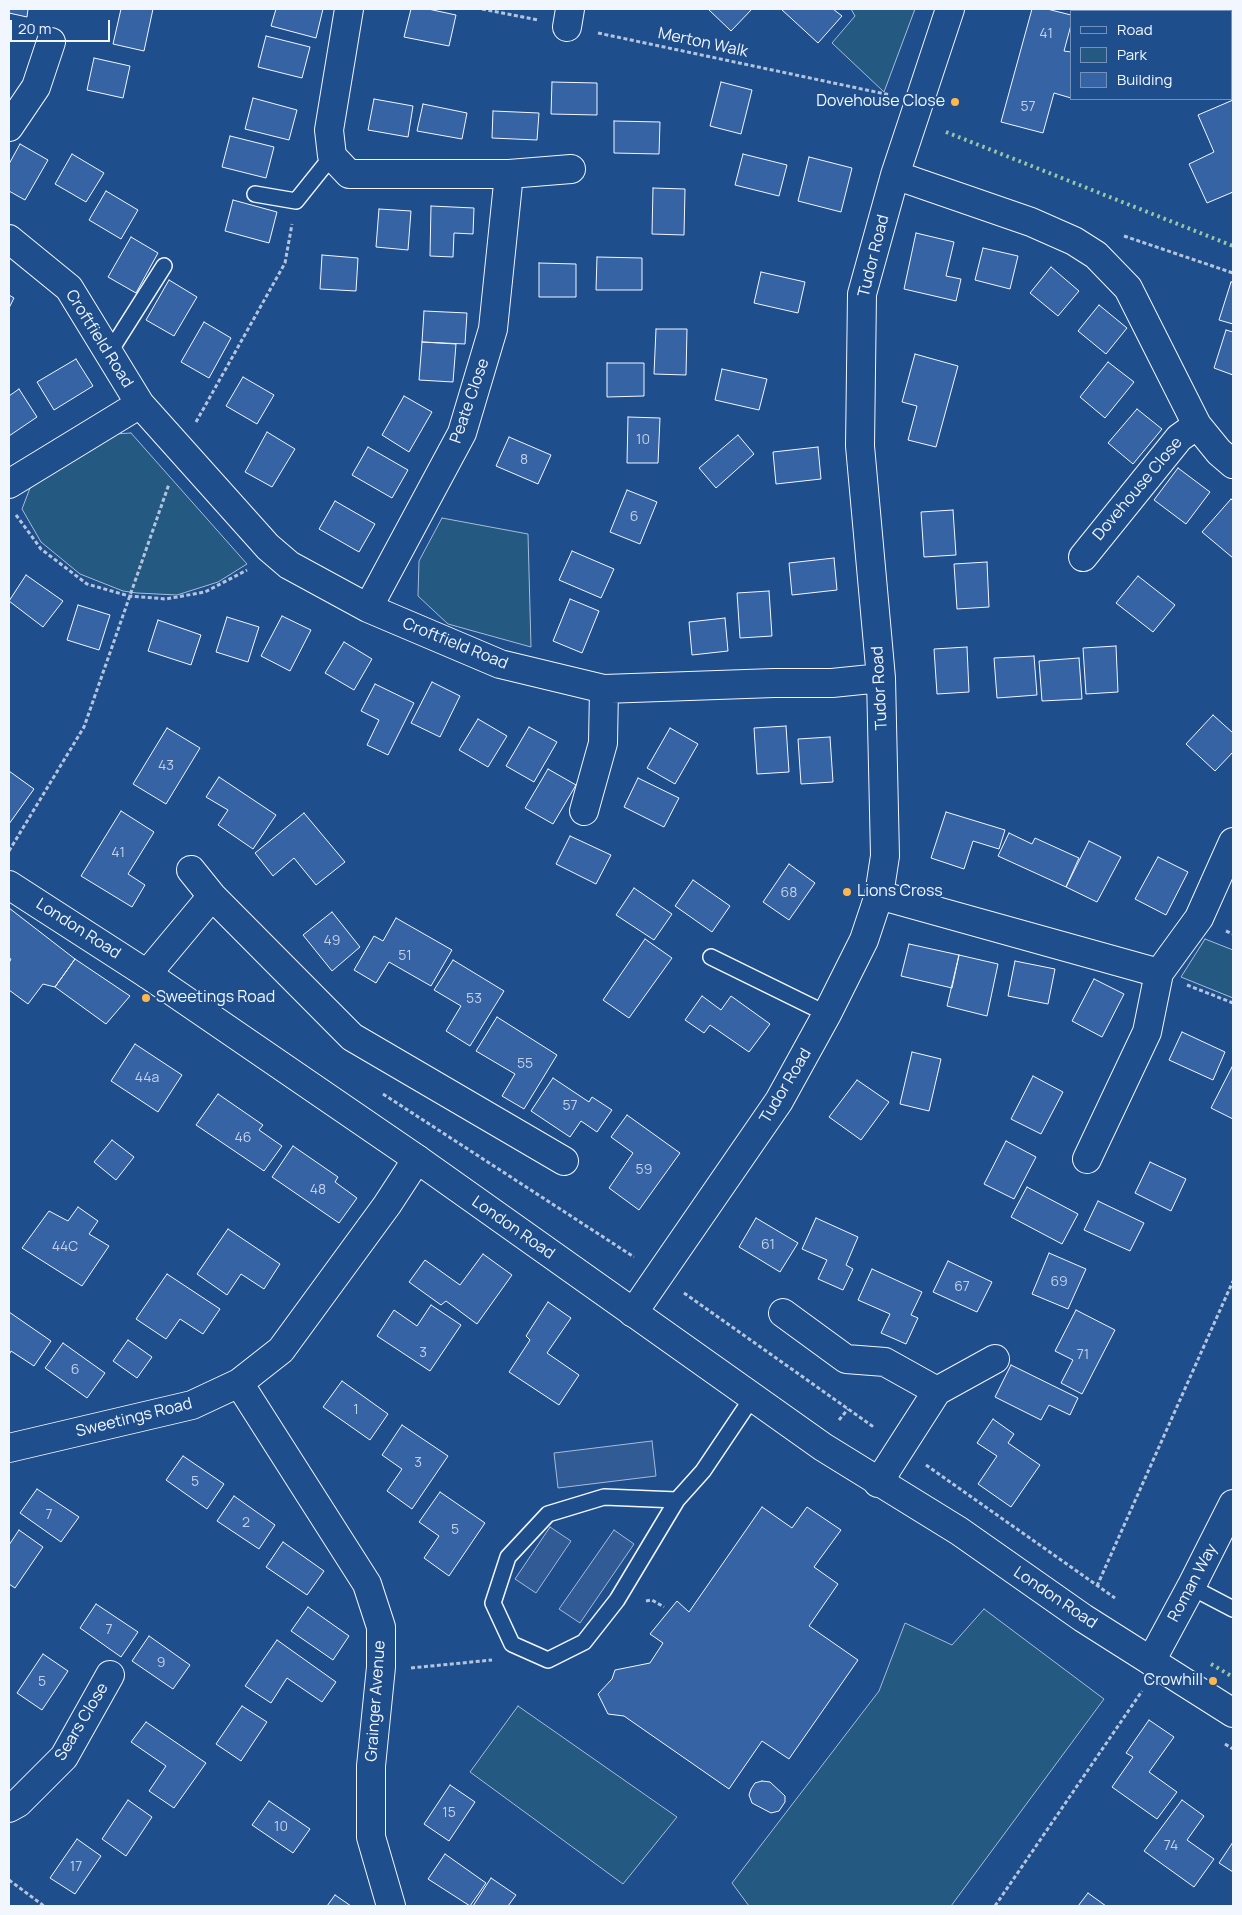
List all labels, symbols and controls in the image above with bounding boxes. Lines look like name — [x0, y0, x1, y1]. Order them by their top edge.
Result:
scale bar — [12, 10, 112, 42]
legend — [1070, 10, 1232, 100]
text: 20 m — [18, 18, 51, 39]
text: Road — [1117, 19, 1153, 40]
street label: Merton Walk — [656, 24, 750, 62]
house number: 41 — [1039, 26, 1053, 42]
text: Park — [1117, 44, 1147, 65]
text: Building — [1117, 69, 1172, 90]
place label: Dovehouse Close — [816, 92, 945, 112]
marker: Dovehouse Close — [949, 96, 961, 108]
house number: 57 — [1020, 99, 1036, 115]
street label: Tudor Road — [855, 213, 893, 299]
street label: Croftfield Road — [61, 286, 137, 392]
street label: Peate Close — [446, 356, 494, 446]
house number: 10 — [636, 432, 650, 448]
street label: Dovehouse Close — [1089, 433, 1187, 545]
house number: 8 — [520, 452, 528, 468]
house number: 6 — [630, 509, 638, 525]
street label: Croftfield Road — [400, 614, 510, 674]
street label: Tudor Road — [868, 646, 892, 730]
house number: 43 — [158, 758, 174, 774]
house number: 41 — [111, 845, 125, 861]
place label: Lions Cross — [857, 882, 943, 902]
house number: 68 — [781, 885, 797, 901]
marker: Lions Cross — [841, 886, 853, 898]
street label: London Road — [32, 895, 124, 963]
house number: 49 — [324, 933, 340, 949]
house number: 51 — [398, 948, 412, 964]
place label: Sweetings Road — [156, 988, 275, 1008]
house number: 53 — [466, 991, 482, 1007]
marker: Sweetings Road — [140, 992, 152, 1004]
street label: Tudor Road — [756, 1045, 816, 1127]
house number: 55 — [517, 1056, 533, 1072]
house number: 44a — [135, 1070, 159, 1086]
house number: 57 — [562, 1098, 578, 1114]
house number: 46 — [235, 1130, 251, 1146]
house number: 59 — [636, 1162, 652, 1178]
house number: 48 — [310, 1182, 326, 1198]
street label: London Road — [468, 1192, 558, 1264]
house number: 61 — [761, 1237, 775, 1253]
house number: 44C — [52, 1239, 78, 1255]
house number: 69 — [1050, 1274, 1068, 1290]
house number: 67 — [954, 1279, 970, 1295]
house number: 3 — [419, 1345, 427, 1361]
house number: 71 — [1077, 1347, 1089, 1363]
house number: 6 — [71, 1362, 79, 1378]
street label: Sweetings Road — [74, 1394, 194, 1442]
house number: 1 — [353, 1402, 359, 1418]
house number: 3 — [414, 1455, 422, 1471]
house number: 5 — [191, 1474, 199, 1490]
house number: 7 — [45, 1507, 53, 1523]
house number: 2 — [242, 1515, 250, 1531]
house number: 5 — [451, 1522, 459, 1538]
street label: Roman Way — [1164, 1541, 1222, 1625]
street label: London Road — [1010, 1563, 1100, 1633]
house number: 7 — [105, 1622, 113, 1638]
street label: Grainger Avenue — [362, 1640, 390, 1762]
house number: 9 — [157, 1655, 165, 1671]
place label: Crowhill — [1144, 1671, 1203, 1691]
house number: 5 — [38, 1674, 46, 1690]
marker: Crowhill — [1207, 1675, 1219, 1687]
street label: Sears Close — [51, 1680, 113, 1764]
house number: 15 — [442, 1805, 456, 1821]
house number: 10 — [274, 1819, 288, 1835]
house number: 74 — [1164, 1838, 1178, 1854]
house number: 17 — [70, 1859, 82, 1875]

